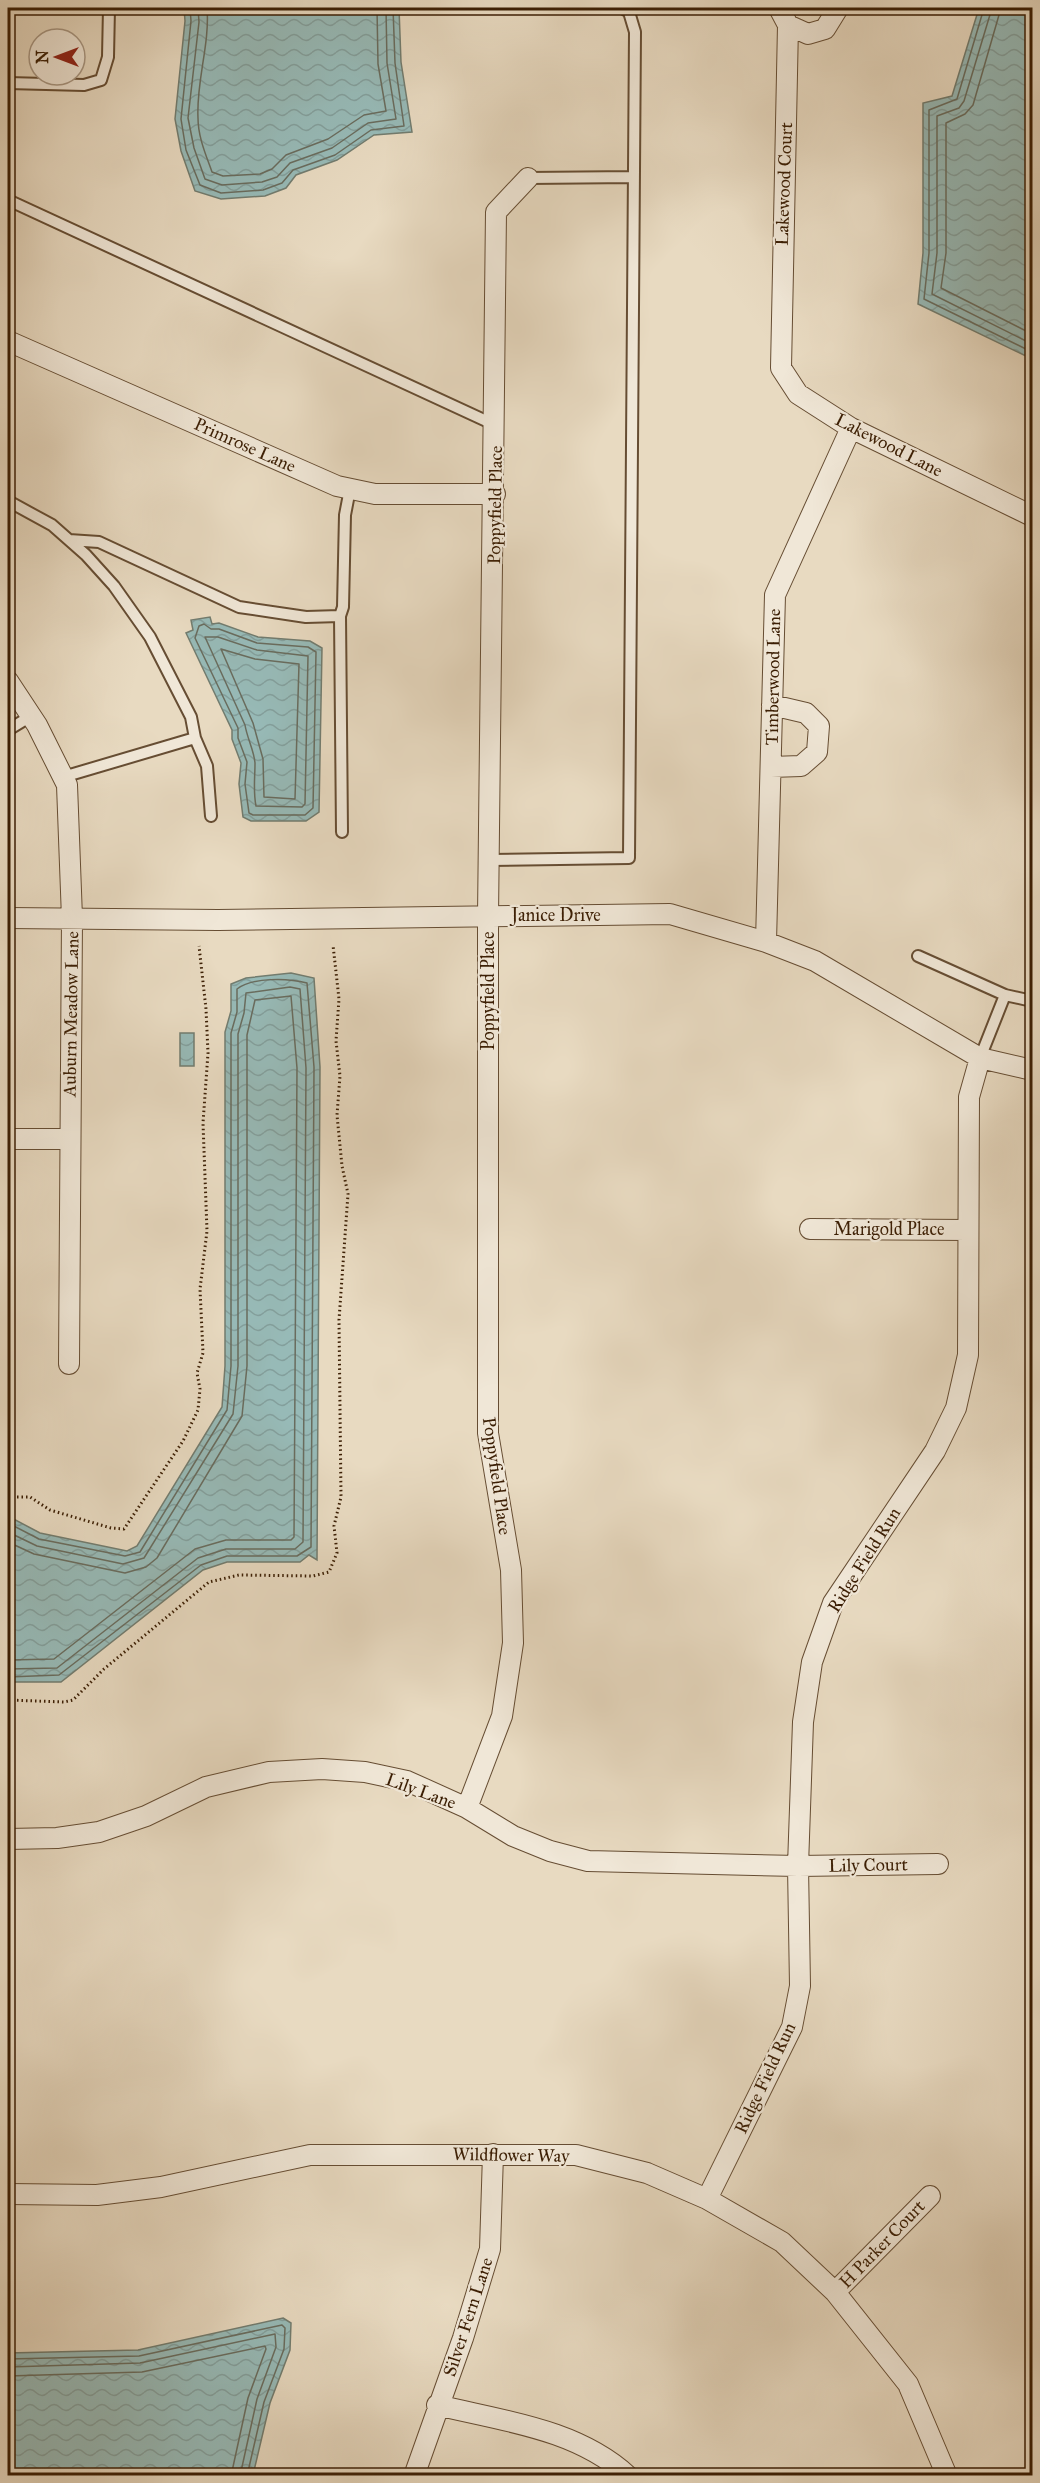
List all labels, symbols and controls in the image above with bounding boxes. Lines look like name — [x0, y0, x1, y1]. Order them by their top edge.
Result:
north arrow — [27, 27, 87, 87]
text: N — [33, 50, 52, 64]
street label: Lakewood Court — [771, 121, 797, 246]
street label: Lakewood Lane — [832, 408, 946, 482]
street label: Primrose Lane — [191, 413, 299, 477]
street label: Poppyfield Place — [483, 445, 507, 565]
street label: Timberwood Lane — [761, 609, 785, 745]
street label: Janice Drive — [509, 904, 601, 927]
street label: Auburn Meadow Lane — [59, 931, 83, 1098]
street label: Poppyfield Place — [477, 932, 499, 1050]
street label: Marigold Place — [834, 1218, 944, 1241]
street label: Poppyfield Place — [478, 1416, 516, 1536]
street label: Ridge Field Run — [823, 1503, 906, 1617]
street label: Lily Lane — [383, 1768, 459, 1814]
street label: Lily Court — [828, 1853, 908, 1877]
street label: Ridge Field Run — [730, 2019, 801, 2137]
street label: Wildflower Way — [452, 2143, 570, 2167]
street label: H Parker Court — [834, 2195, 930, 2293]
street label: Silver Fern Lane — [438, 2255, 498, 2379]

